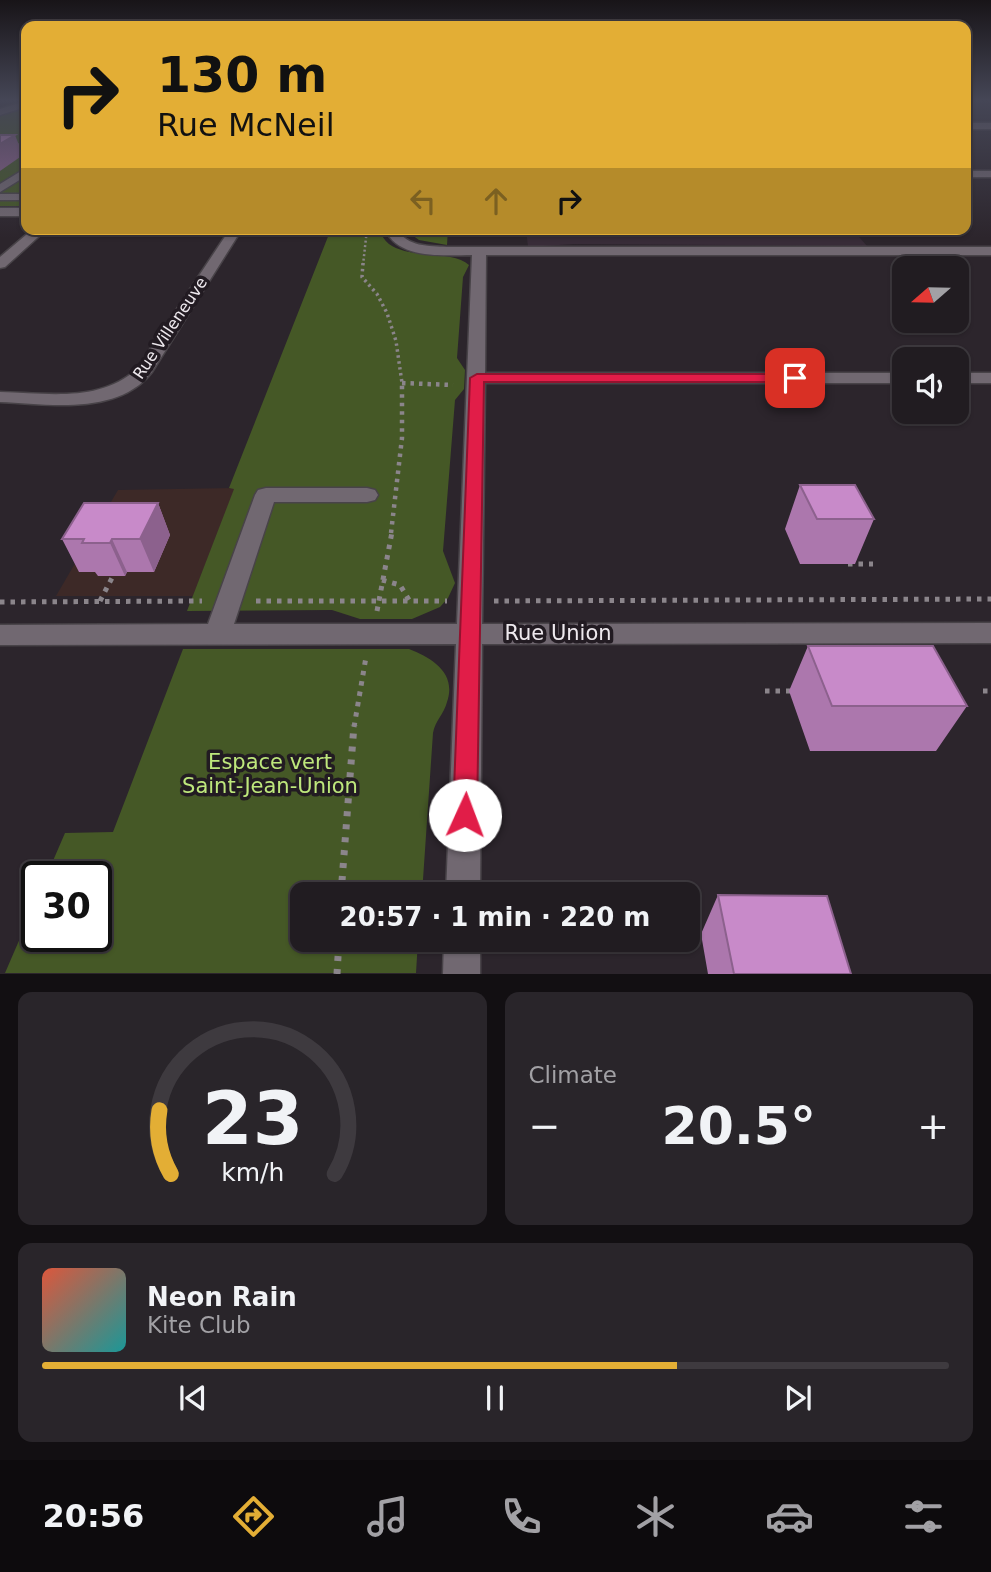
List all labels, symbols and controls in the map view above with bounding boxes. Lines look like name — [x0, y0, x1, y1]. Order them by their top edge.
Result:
text: 130 m — [157, 47, 327, 104]
icon: right — [42, 49, 133, 140]
text: Rue McNeil — [157, 106, 335, 144]
icon: left — [404, 182, 442, 220]
icon: ahead — [477, 182, 515, 220]
icon: right — [550, 182, 588, 220]
north arrow — [892, 256, 970, 332]
map controls — [892, 256, 969, 424]
street label: Rue Villeneuve — [129, 273, 211, 383]
button: sound — [892, 347, 969, 424]
pin — [765, 348, 825, 408]
icon: arrive — [776, 359, 814, 397]
street label: Rue Union — [504, 621, 612, 645]
park label: Espace vert Saint-Jean-Union — [182, 750, 358, 798]
position arrow — [428, 778, 502, 852]
speed limit sign: 30 — [21, 861, 112, 952]
text: 20:57 · 1 min · 220 m — [340, 902, 650, 932]
text: Climate — [529, 1062, 617, 1088]
text: 23 — [202, 1077, 303, 1162]
text: 20.5° — [662, 1096, 816, 1156]
text: − — [529, 1104, 560, 1148]
text: + — [917, 1104, 949, 1148]
text: km/h — [221, 1158, 284, 1187]
text: Neon Rain — [147, 1282, 297, 1312]
text: Kite Club — [147, 1312, 251, 1338]
icon: previous — [174, 1379, 212, 1417]
icon: pause — [476, 1379, 514, 1417]
icon: next — [779, 1379, 817, 1417]
icon: directions — [229, 1492, 278, 1541]
icon: music — [363, 1492, 412, 1541]
icon: phone — [497, 1492, 546, 1541]
icon: climate — [631, 1492, 680, 1541]
icon: car — [765, 1492, 814, 1541]
icon: filters — [899, 1492, 948, 1541]
text: 20:56 — [43, 1497, 144, 1535]

